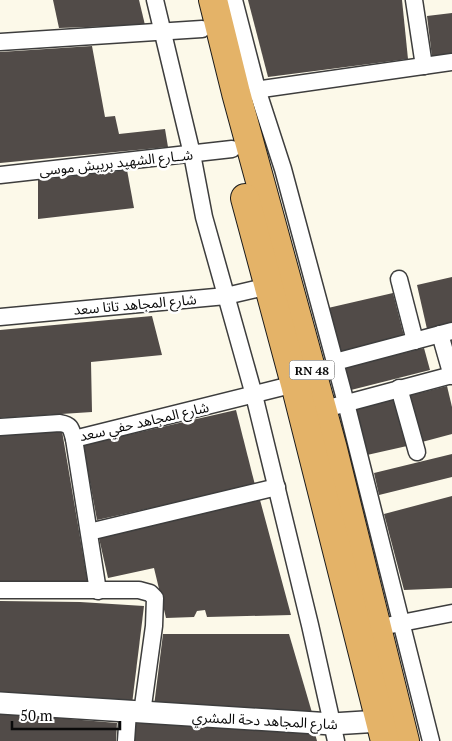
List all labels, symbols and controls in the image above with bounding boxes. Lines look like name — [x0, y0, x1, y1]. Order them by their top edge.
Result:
street label: شــارع الشهيد بريبش موسى — [38, 144, 194, 182]
street label: شارع المجاهد تاتا سعد — [73, 289, 197, 321]
road number: RN 48 — [290, 360, 334, 380]
street label: شارع المجاهد حفي سعد — [77, 397, 211, 447]
scale bar — [12, 698, 120, 730]
text: 50 m — [20, 705, 53, 725]
street label: شارع المجاهد دحة المشري — [192, 707, 338, 736]

